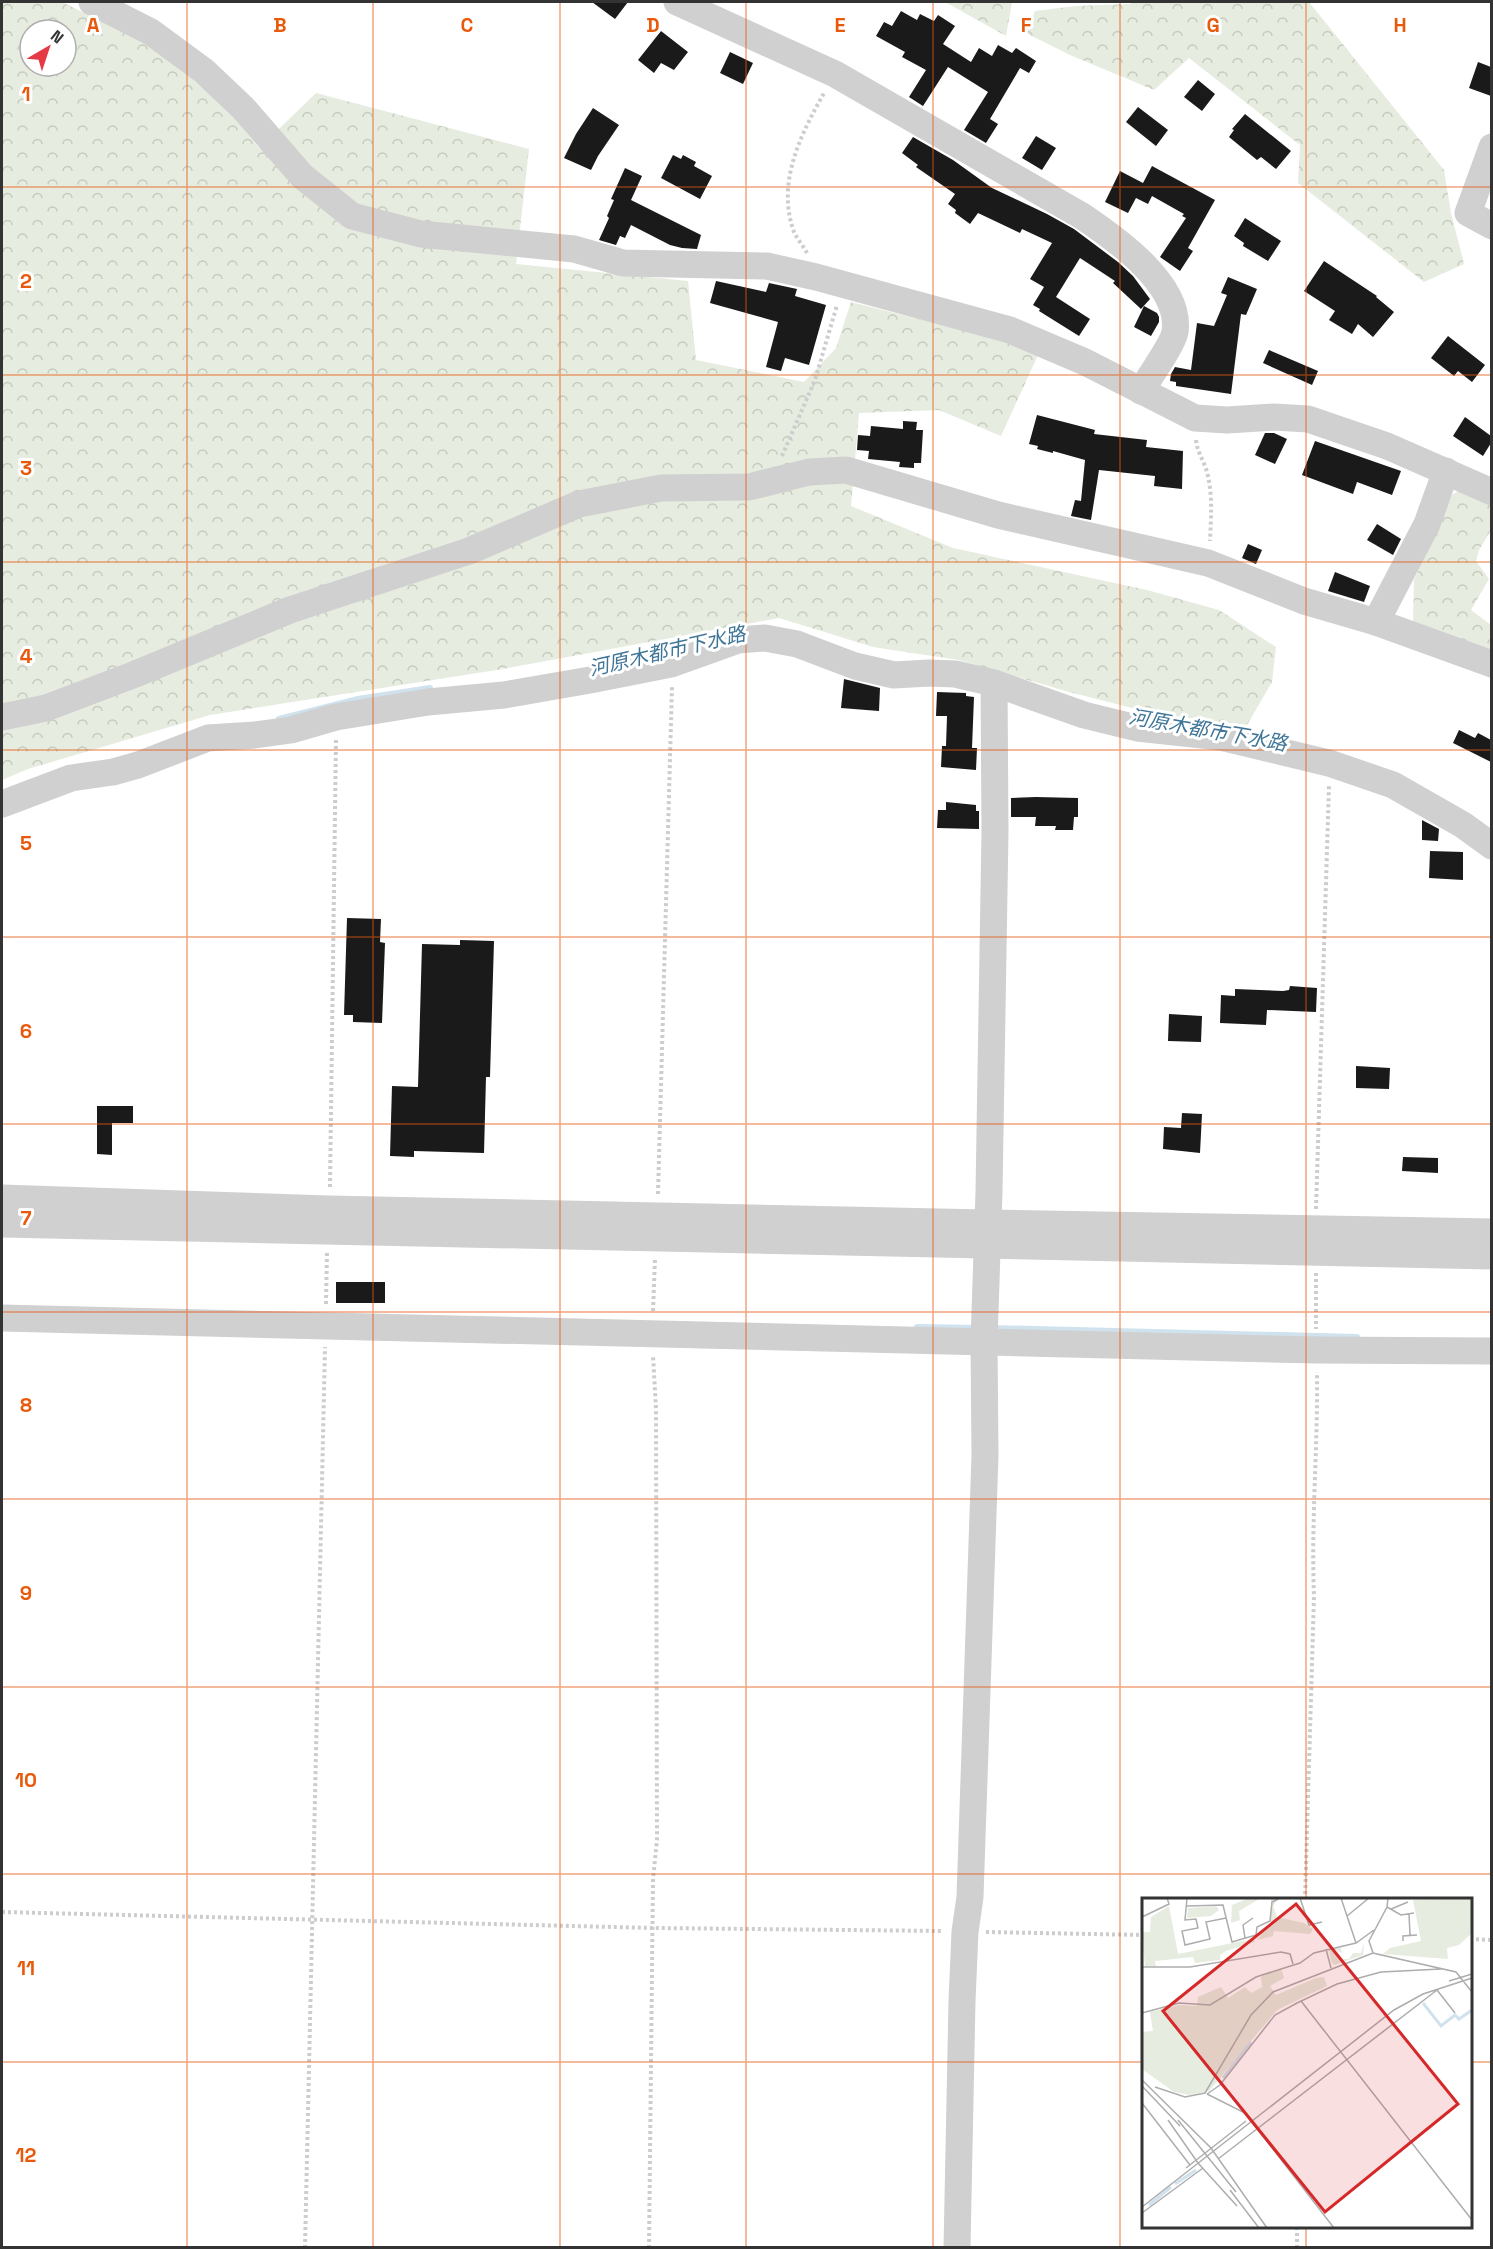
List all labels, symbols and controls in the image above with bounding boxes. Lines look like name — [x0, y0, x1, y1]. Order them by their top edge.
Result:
text: A — [87, 12, 100, 38]
text: B — [273, 12, 287, 38]
text: C — [461, 12, 474, 38]
text: D — [646, 12, 660, 38]
text: E — [834, 12, 846, 38]
text: F — [1021, 12, 1032, 38]
text: G — [1206, 12, 1220, 38]
text: H — [1393, 12, 1407, 38]
north arrow — [18, 18, 78, 78]
text: N — [46, 25, 68, 48]
text: 1 — [21, 81, 31, 107]
text: 2 — [20, 268, 32, 294]
text: 3 — [20, 455, 32, 481]
water label: 河原木都市下水路 — [586, 620, 750, 682]
text: 4 — [20, 643, 33, 669]
water label: 河原木都市下水路 — [1127, 703, 1291, 757]
text: 5 — [20, 830, 32, 856]
text: 6 — [20, 1018, 32, 1044]
text: 7 — [20, 1205, 32, 1231]
text: 8 — [20, 1392, 32, 1418]
text: 9 — [20, 1580, 32, 1606]
text: 10 — [15, 1767, 37, 1793]
inset map — [1142, 1898, 1472, 2228]
text: 11 — [17, 1955, 35, 1981]
text: 12 — [16, 2142, 37, 2168]

